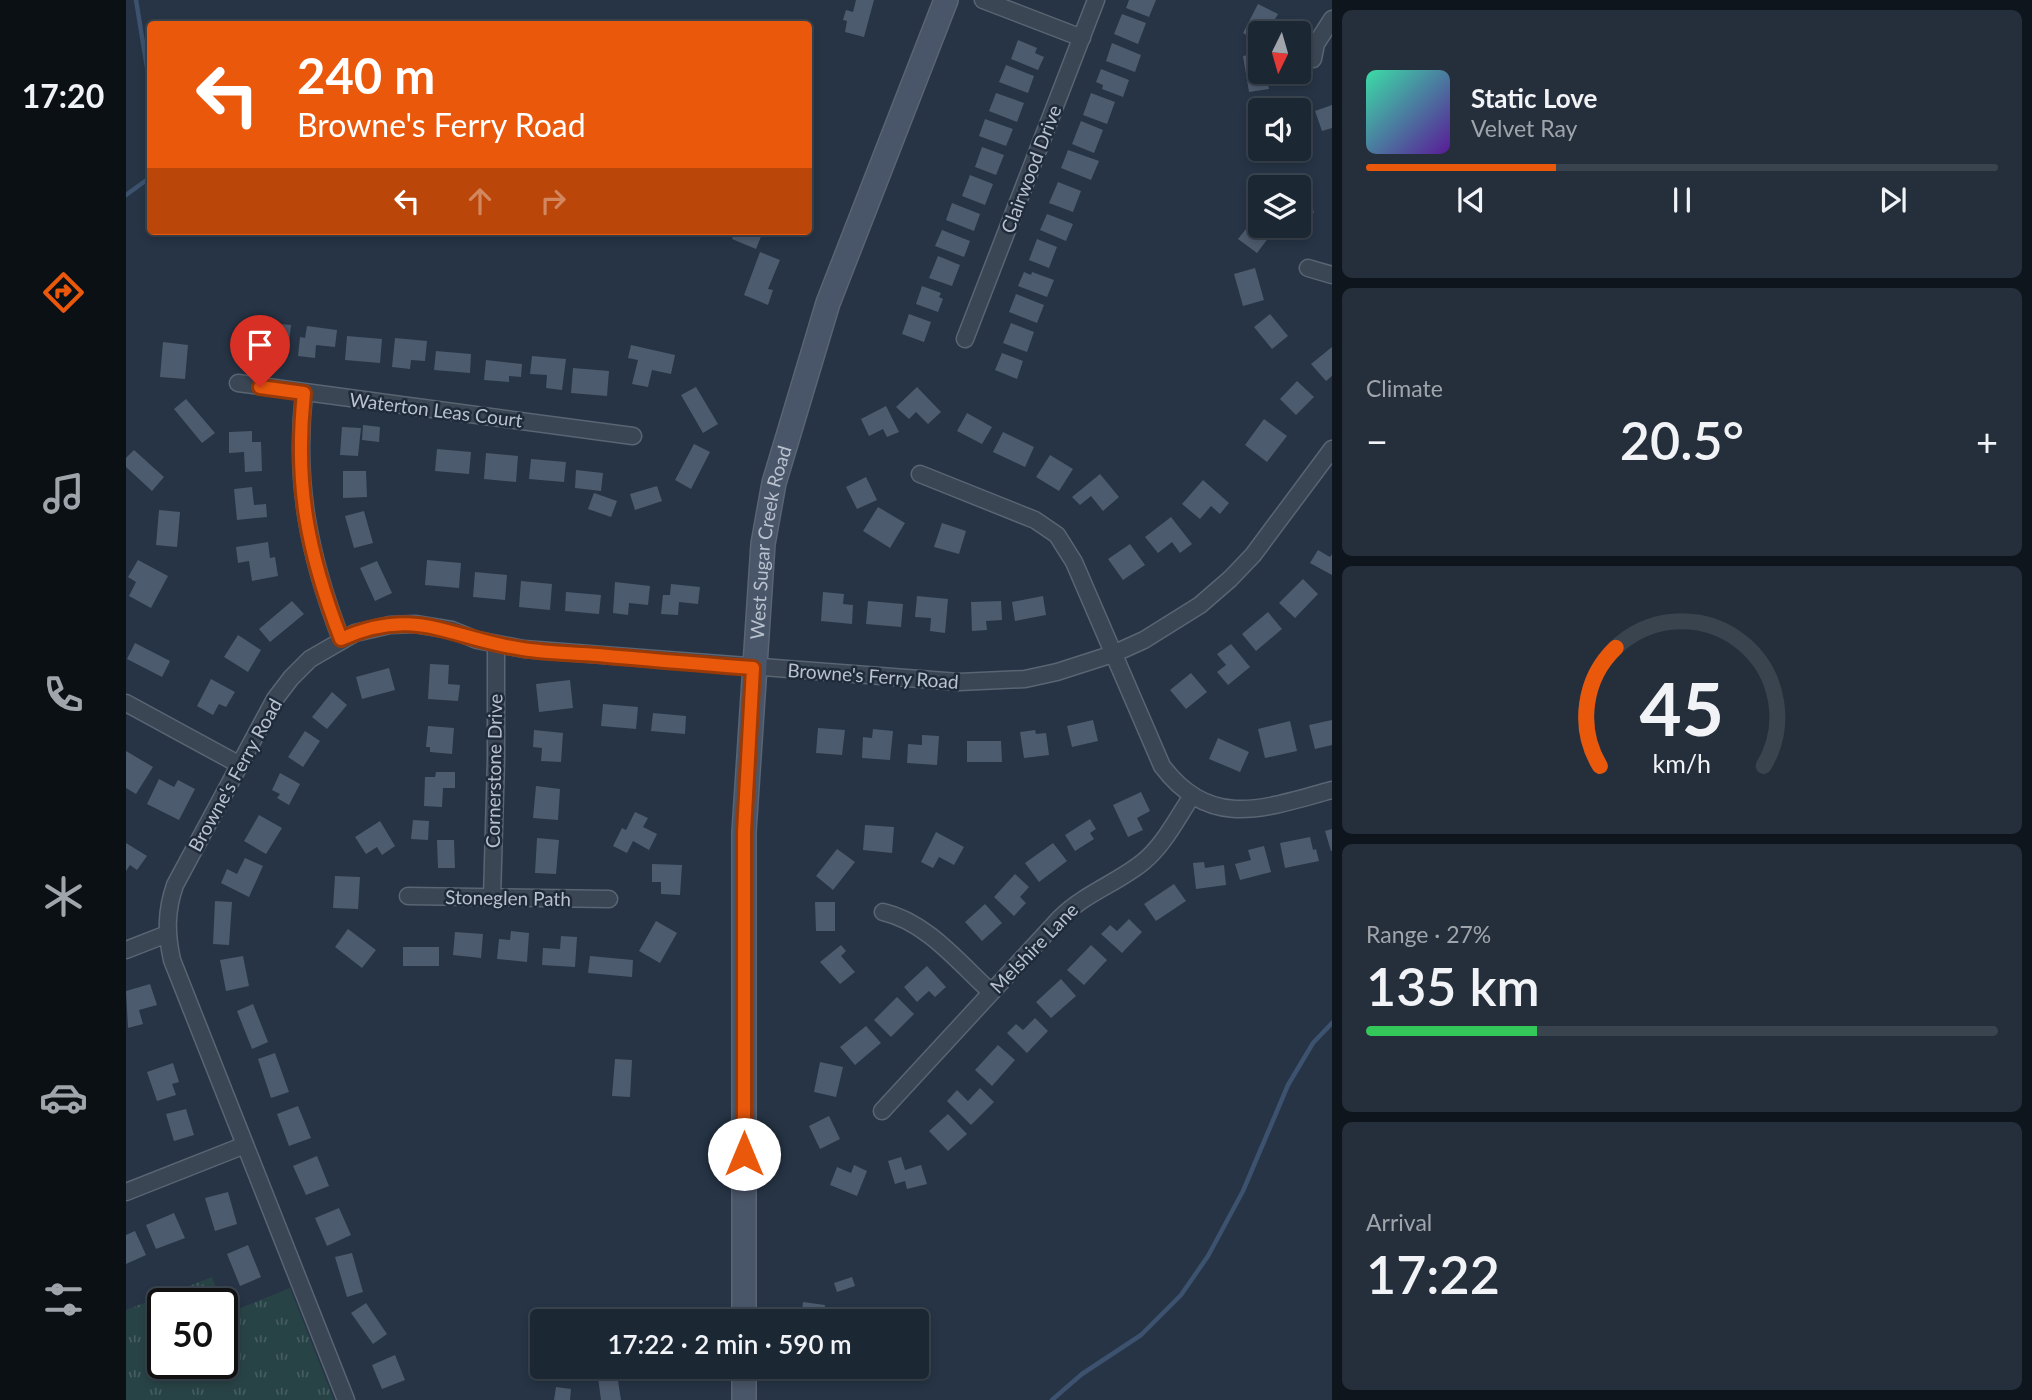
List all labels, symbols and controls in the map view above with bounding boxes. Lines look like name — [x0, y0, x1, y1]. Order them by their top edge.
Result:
north arrow — [1248, 21, 1311, 84]
map controls — [1248, 21, 1311, 238]
text: 240 m — [297, 46, 435, 104]
icon: left — [182, 49, 273, 140]
text: 17:20 — [22, 76, 104, 115]
text: Static Love — [1471, 82, 1598, 114]
button: sound — [1248, 98, 1311, 161]
street label: Clairwood Drive — [996, 102, 1066, 236]
text: Browne's Ferry Road — [297, 105, 586, 144]
text: Velvet Ray — [1471, 114, 1577, 142]
button: layers — [1248, 175, 1311, 238]
icon: previous — [1452, 181, 1490, 219]
icon: pause — [1663, 181, 1701, 219]
icon: next — [1874, 181, 1912, 219]
icon: left — [388, 182, 426, 220]
icon: ahead — [461, 182, 499, 220]
icon: right — [534, 182, 572, 220]
icon: directions — [39, 268, 88, 317]
pin — [230, 315, 290, 387]
icon: arrive — [241, 326, 279, 364]
text: Climate — [1366, 374, 1443, 402]
street label: Waterton Leas Court — [348, 387, 524, 432]
text: 20.5° — [1620, 409, 1744, 471]
text: − — [1366, 418, 1388, 464]
text: + — [1976, 418, 1998, 464]
street label: West Sugar Creek Road — [745, 443, 796, 640]
icon: music — [39, 469, 88, 518]
street label: Browne's Ferry Road — [787, 658, 959, 693]
text: 45 — [1640, 664, 1724, 752]
icon: phone — [39, 670, 88, 719]
street label: Browne's Ferry Road — [183, 694, 286, 855]
street label: Cornerstone Drive — [481, 694, 506, 848]
text: km/h — [1653, 748, 1711, 778]
icon: climate — [39, 872, 88, 921]
street label: Stoneglen Path — [445, 885, 571, 910]
street label: Melshire Lane — [985, 898, 1082, 998]
text: Range · 27% — [1366, 920, 1491, 948]
text: 135 km — [1366, 955, 1540, 1017]
icon: car — [39, 1073, 88, 1122]
position arrow — [707, 1117, 781, 1191]
text: Arrival — [1366, 1208, 1432, 1236]
text: 17:22 — [1366, 1243, 1500, 1305]
icon: filters — [39, 1275, 88, 1324]
speed limit sign: 50 — [147, 1288, 238, 1379]
text: 17:22 · 2 min · 590 m — [607, 1328, 852, 1360]

